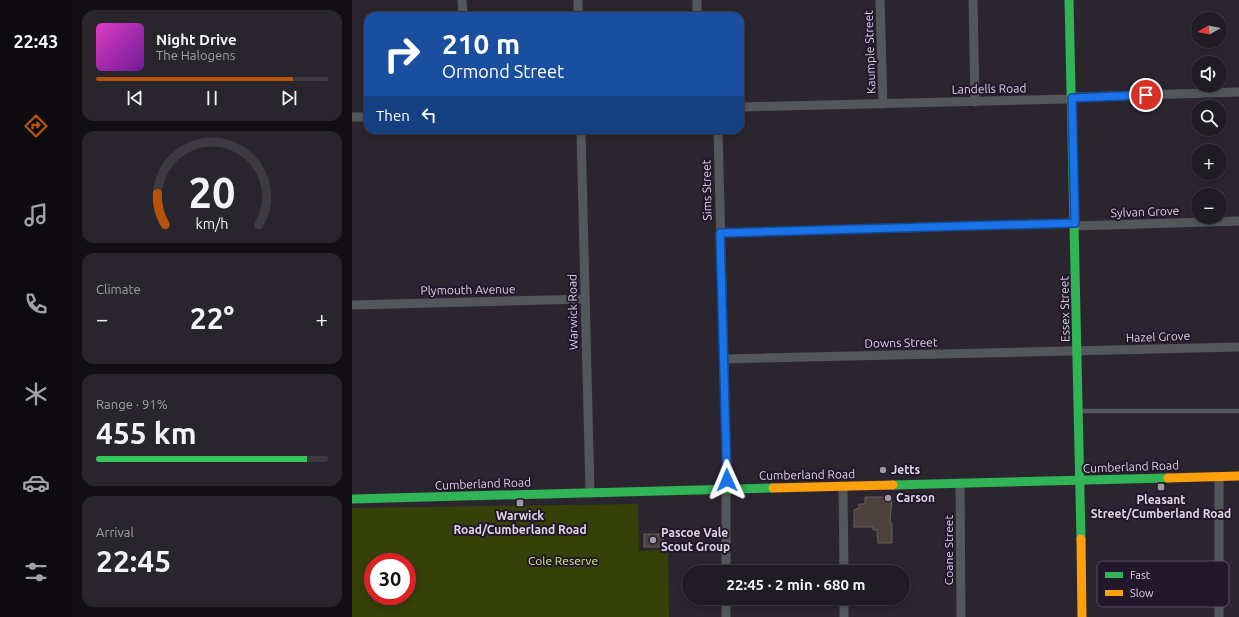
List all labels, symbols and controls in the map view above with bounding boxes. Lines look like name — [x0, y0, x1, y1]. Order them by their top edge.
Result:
street label: Kaumple Street — [862, 10, 877, 94]
north arrow — [1191, 12, 1227, 48]
map controls — [1191, 12, 1227, 224]
icon: right — [376, 28, 428, 80]
text: 210 m — [442, 28, 520, 59]
text: 22:43 — [13, 31, 59, 51]
text: Night Drive — [156, 31, 237, 48]
text: The Halogens — [156, 48, 235, 62]
button: sound — [1191, 56, 1227, 92]
text: Ormond Street — [442, 61, 564, 81]
pin — [1129, 78, 1163, 112]
street label: Landells Road — [952, 81, 1026, 96]
icon: arrive — [1135, 84, 1157, 106]
icon: previous — [124, 87, 146, 109]
icon: pause — [201, 87, 223, 109]
icon: next — [278, 87, 300, 109]
button: search — [1191, 100, 1227, 136]
icon: left — [418, 104, 440, 126]
text: Then — [376, 107, 410, 124]
icon: directions — [22, 112, 50, 140]
button: + — [1191, 144, 1227, 180]
street label: Sims Street — [699, 159, 714, 221]
text: 20 — [189, 169, 235, 216]
button: − — [1191, 188, 1227, 224]
icon: music — [22, 201, 50, 229]
street label: Sylvan Grove — [1110, 204, 1179, 219]
text: km/h — [196, 216, 228, 232]
street label: Warwick Road — [565, 274, 580, 350]
street label: Essex Street — [1057, 276, 1072, 342]
text: Climate — [96, 282, 141, 296]
street label: Plymouth Avenue — [420, 282, 516, 297]
icon: phone — [22, 290, 50, 318]
text: 22° — [190, 301, 234, 335]
text: − — [96, 306, 108, 331]
text: + — [316, 306, 328, 331]
street label: Hazel Grove — [1126, 329, 1190, 344]
street label: Downs Street — [864, 335, 938, 350]
icon: climate — [22, 380, 50, 408]
text: Range · 91% — [96, 397, 168, 411]
text: 455 km — [96, 416, 197, 450]
street label: Cumberland Road — [1083, 458, 1179, 475]
position arrow — [706, 459, 748, 501]
place label: Jetts — [891, 463, 920, 476]
marker: Jetts — [878, 465, 888, 475]
street label: Cumberland Road — [759, 467, 855, 482]
icon: car — [22, 469, 50, 497]
street label: Cumberland Road — [435, 475, 531, 492]
marker: Pleasant Street/Cumberland Road — [1156, 482, 1166, 492]
place label: Carson — [896, 491, 935, 504]
marker: Carson — [883, 493, 893, 503]
place label: Pleasant Street/Cumberland Road — [1091, 493, 1231, 520]
marker: Warwick Road/Cumberland Road — [515, 498, 525, 508]
place label: Warwick Road/Cumberland Road — [453, 509, 587, 536]
street label: Coane Street — [942, 515, 955, 585]
text: Arrival — [96, 525, 134, 539]
place label: Pascoe Vale Scout Group — [661, 526, 730, 553]
marker: Pascoe Vale Scout Group — [648, 535, 658, 545]
text: 22:45 — [96, 544, 171, 578]
speed limit sign: 30 — [364, 553, 416, 605]
park label: Cole Reserve — [528, 554, 598, 567]
icon: filters — [22, 558, 50, 586]
legend — [1097, 561, 1229, 607]
text: Fast — [1130, 569, 1151, 581]
text: 22:45 · 2 min · 680 m — [727, 576, 865, 593]
text: Slow — [1130, 587, 1154, 599]

